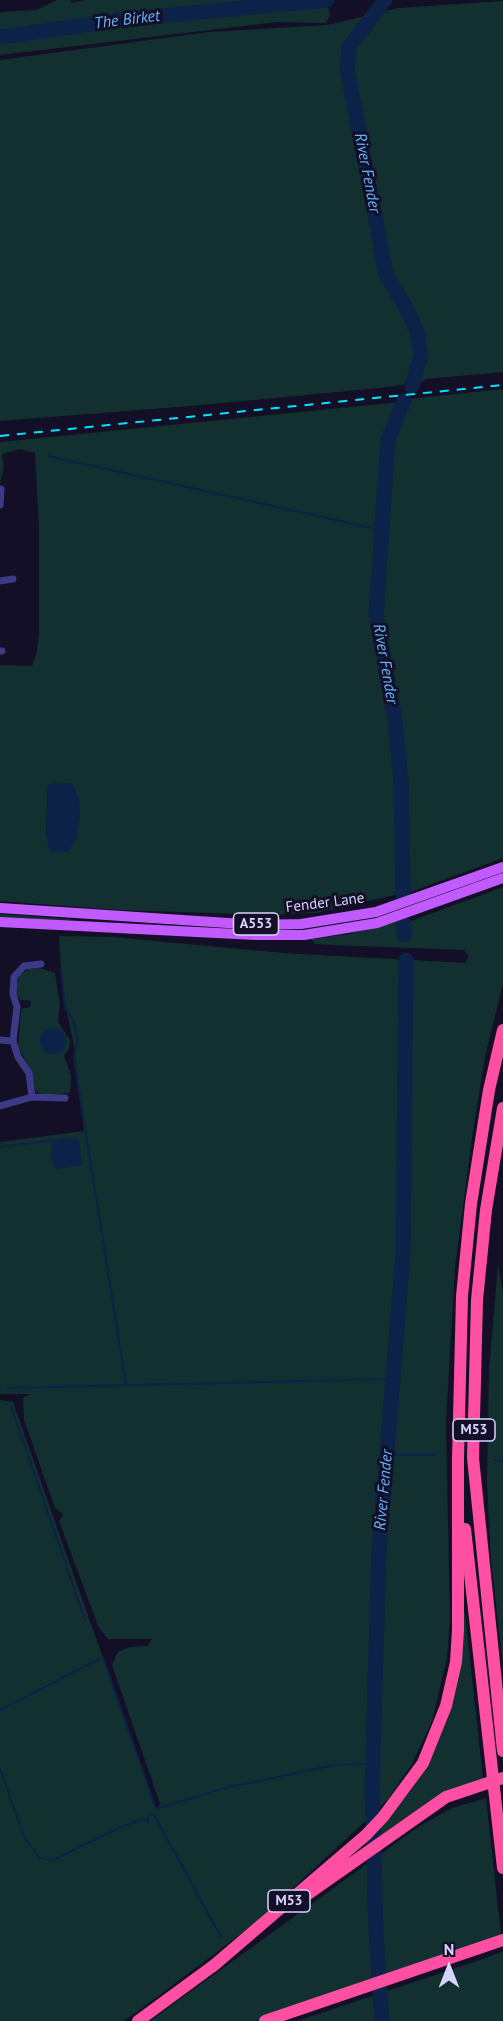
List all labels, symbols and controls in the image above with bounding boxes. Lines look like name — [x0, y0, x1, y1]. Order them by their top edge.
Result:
water label: The Birket — [93, 6, 161, 34]
water label: River Fender — [350, 131, 384, 215]
water label: River Fender — [368, 622, 402, 706]
street label: Fender Lane — [285, 889, 365, 917]
road number: A553 — [234, 913, 278, 935]
road number: M53 — [453, 1419, 495, 1441]
water label: River Fender — [371, 1449, 397, 1531]
road number: M53 — [268, 1890, 310, 1912]
north arrow — [419, 1937, 479, 1997]
text: N — [444, 1939, 454, 1959]

